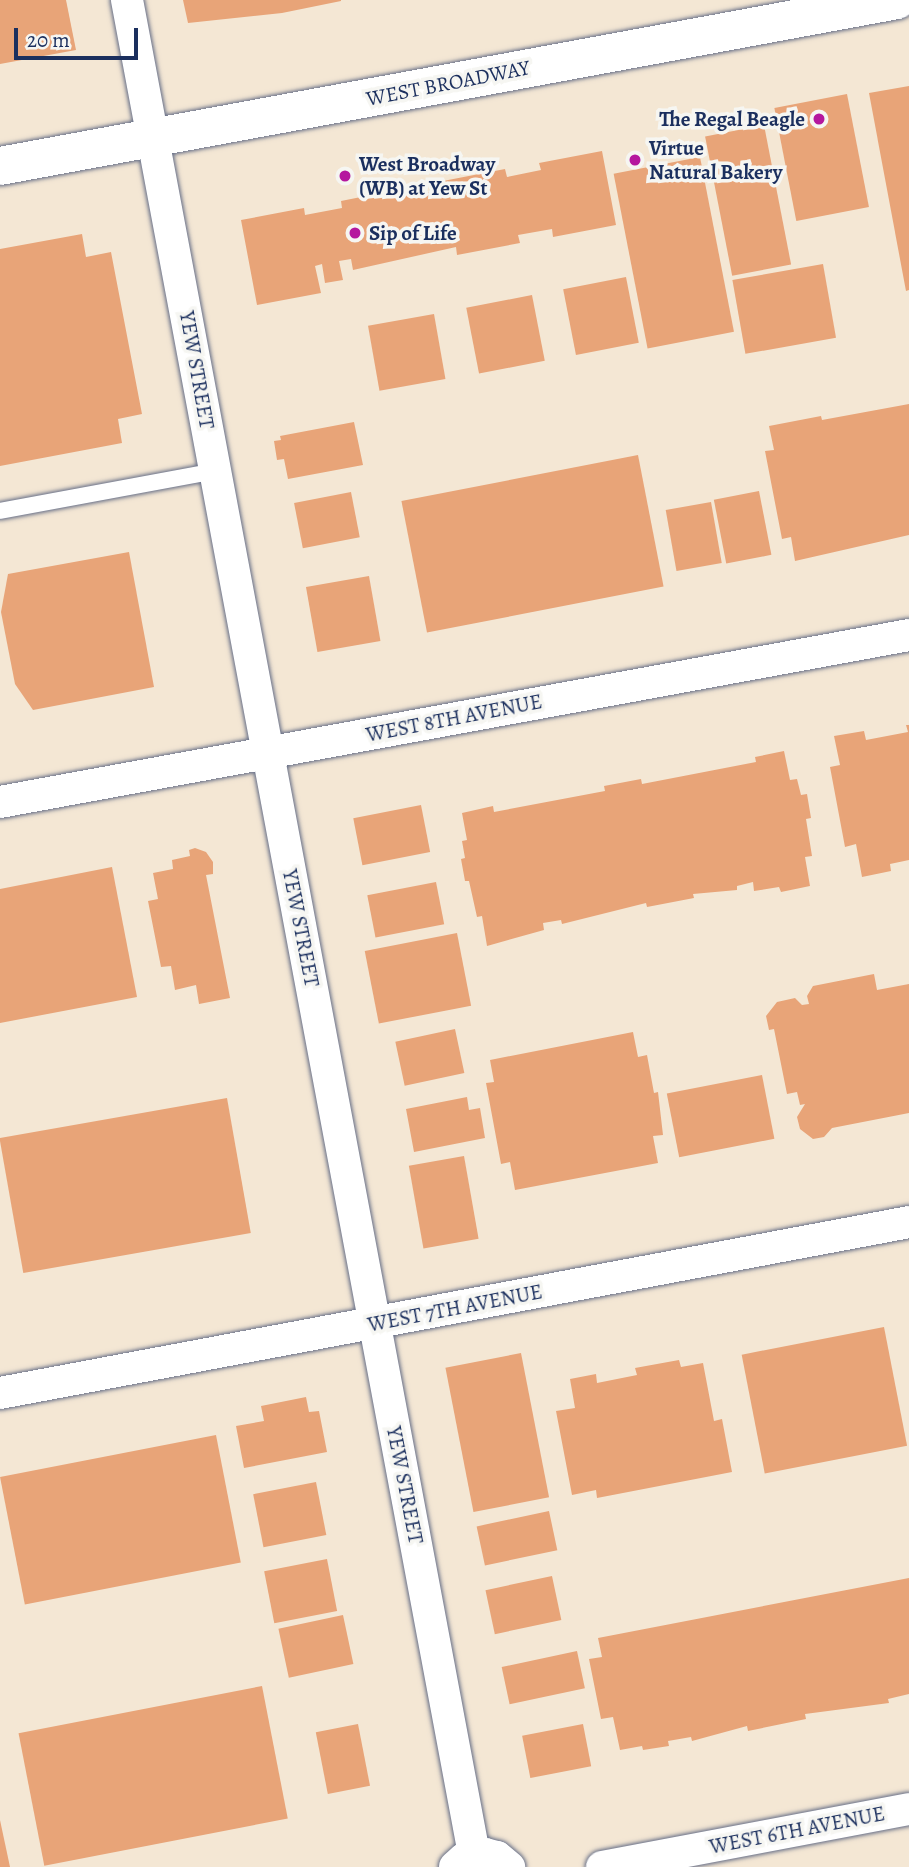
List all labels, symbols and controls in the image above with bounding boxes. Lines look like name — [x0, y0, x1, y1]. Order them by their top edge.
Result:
scale bar — [18, 14, 142, 58]
text: 20 m — [27, 26, 70, 54]
street label: WEST BROADWAY — [364, 55, 532, 111]
place label: The Regal Beagle — [659, 106, 805, 132]
marker: The Regal Beagle — [811, 111, 827, 127]
place label: Virtue Natural Bakery — [649, 135, 782, 185]
place label: West Broadway (WB) at Yew St — [359, 151, 495, 201]
marker: Virtue Natural Bakery — [627, 152, 643, 168]
marker: West Broadway (WB) at Yew St — [337, 168, 353, 184]
place label: Sip of Life — [369, 220, 457, 246]
marker: Sip of Life — [347, 225, 363, 241]
street label: YEW STREET — [174, 309, 220, 431]
street label: WEST 8TH AVENUE — [364, 689, 544, 747]
street label: YEW STREET — [277, 867, 325, 989]
street label: WEST 7TH AVENUE — [366, 1279, 544, 1337]
street label: YEW STREET — [381, 1424, 429, 1546]
street label: WEST 6TH AVENUE — [707, 1801, 887, 1859]

